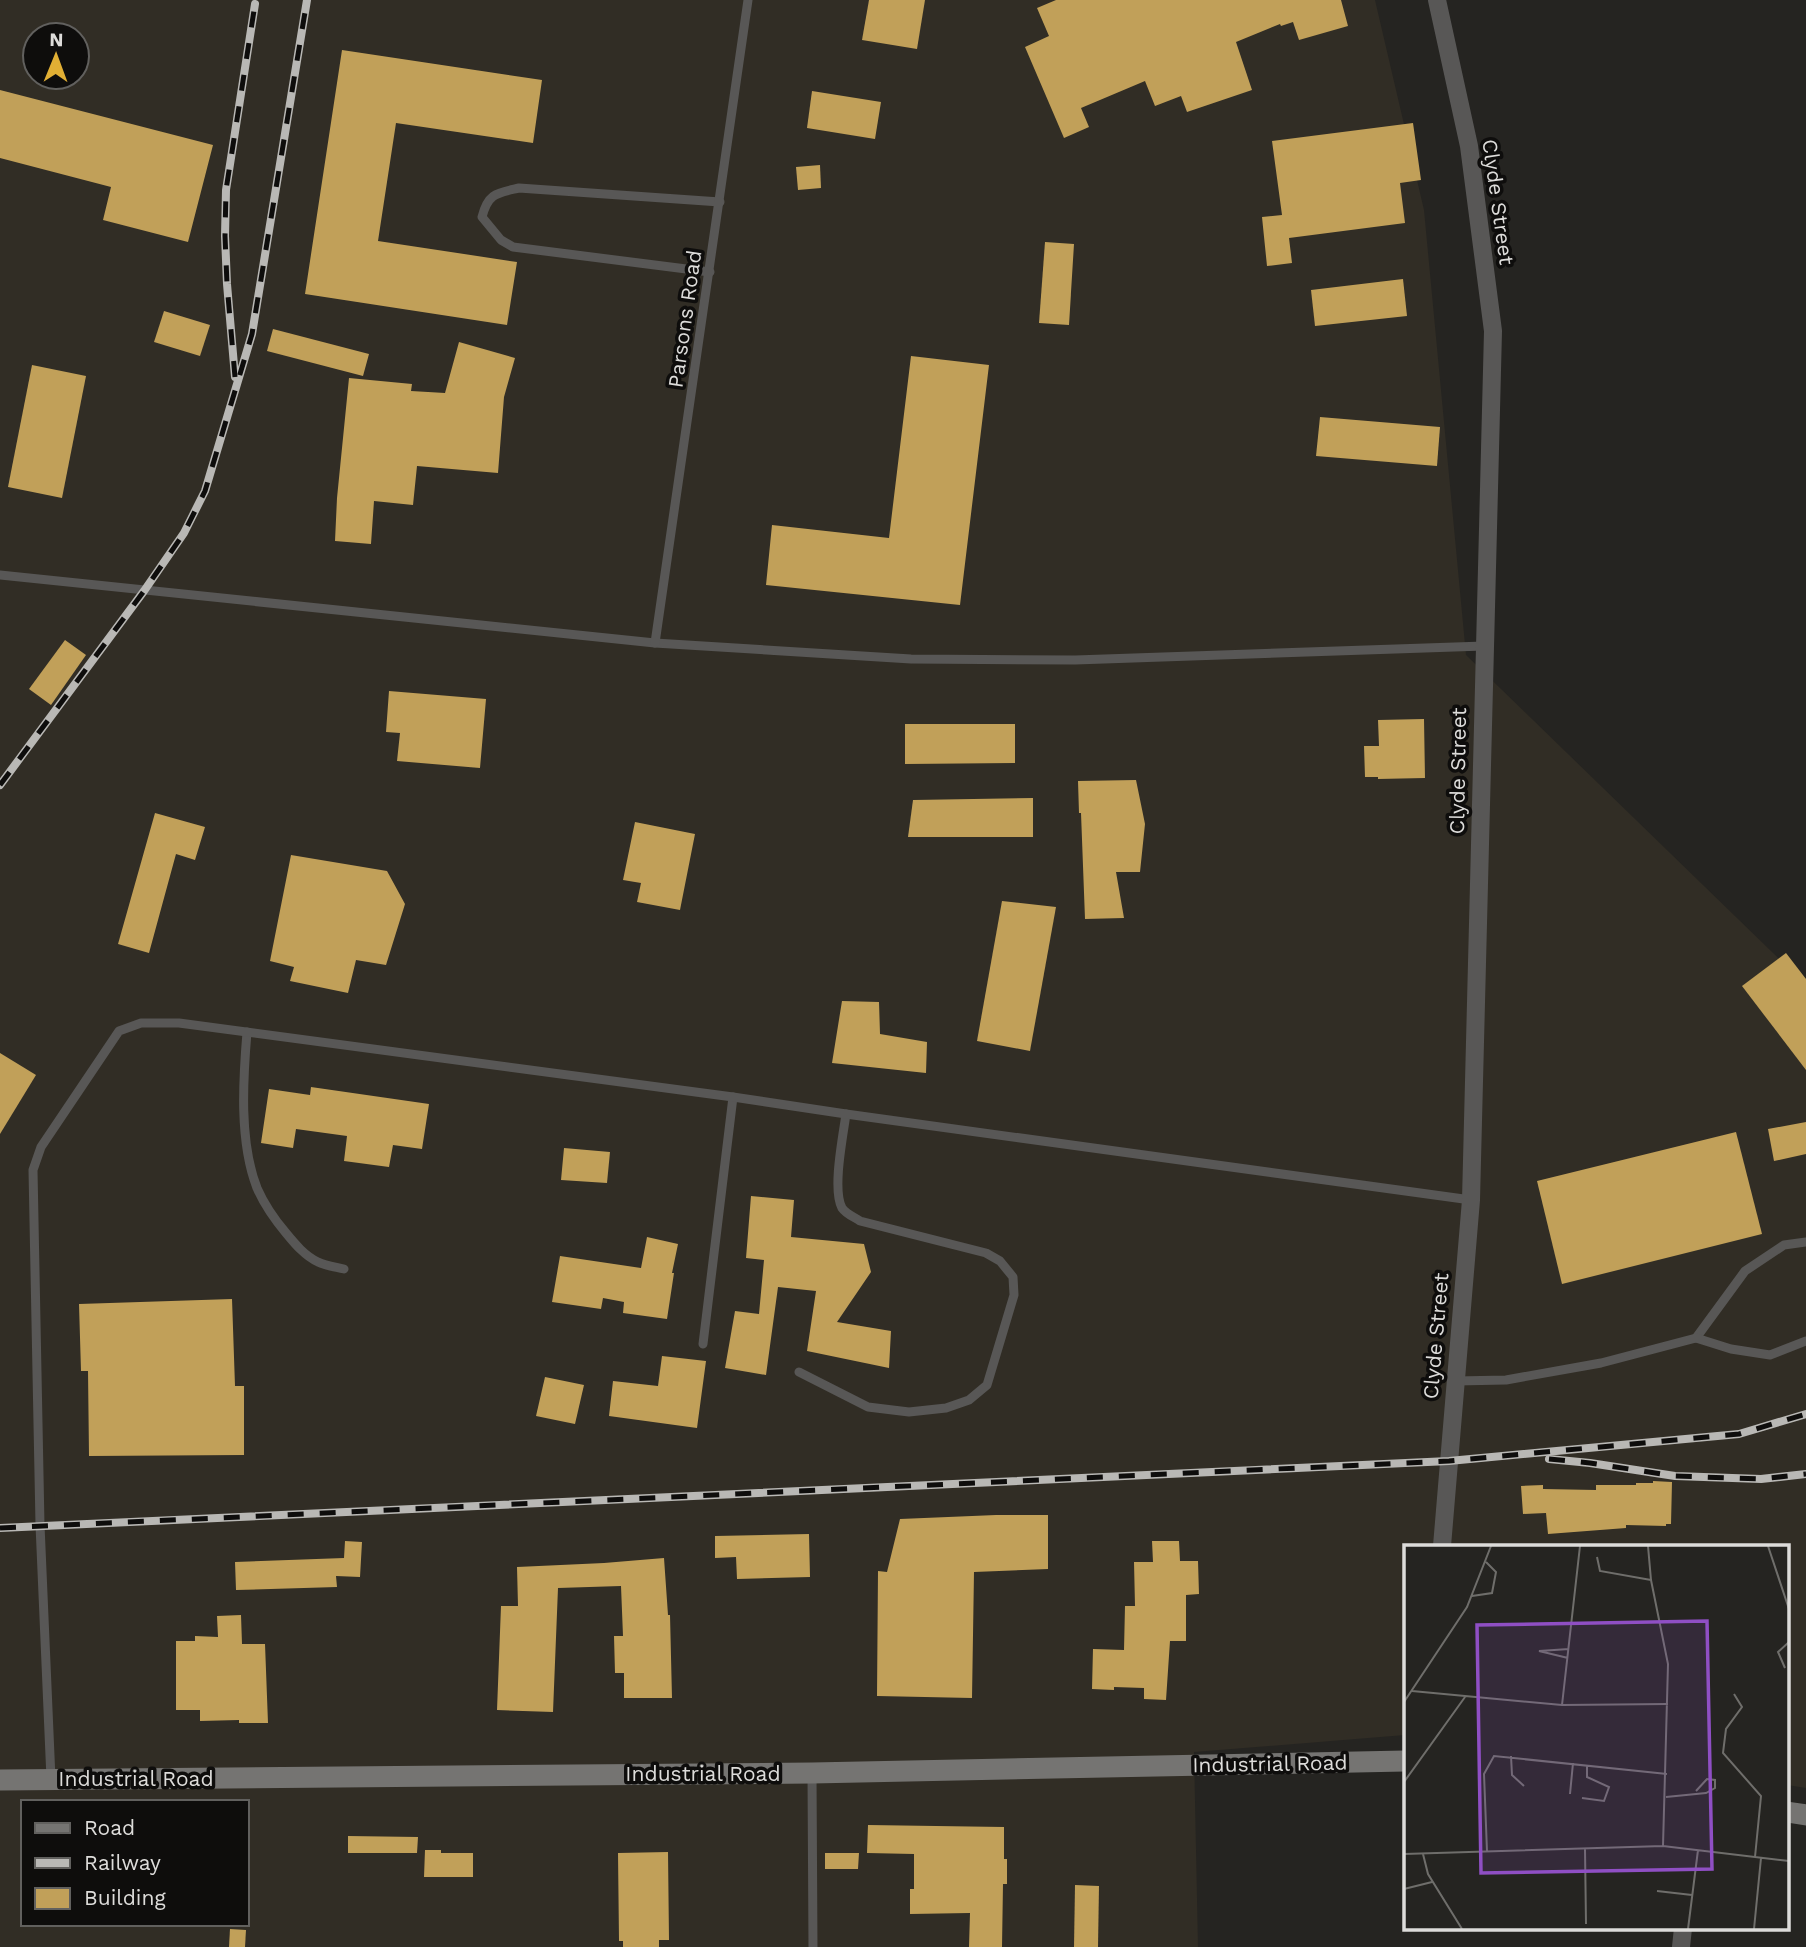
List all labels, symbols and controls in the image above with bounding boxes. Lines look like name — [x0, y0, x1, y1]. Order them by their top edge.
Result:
north arrow — [21, 21, 91, 91]
text: N — [49, 28, 64, 51]
street label: Clyde Street — [1477, 137, 1520, 267]
street label: Parsons Road — [662, 248, 707, 389]
street label: Clyde Street — [1444, 707, 1471, 835]
street label: Clyde Street — [1418, 1272, 1453, 1400]
inset map — [1404, 1545, 1788, 1930]
street label: Industrial Road — [1192, 1750, 1348, 1777]
street label: Industrial Road — [625, 1761, 781, 1786]
street label: Industrial Road — [58, 1766, 214, 1791]
legend — [21, 1800, 248, 1926]
text: Road — [84, 1815, 135, 1840]
text: Railway — [84, 1850, 161, 1875]
text: Building — [84, 1885, 166, 1910]

